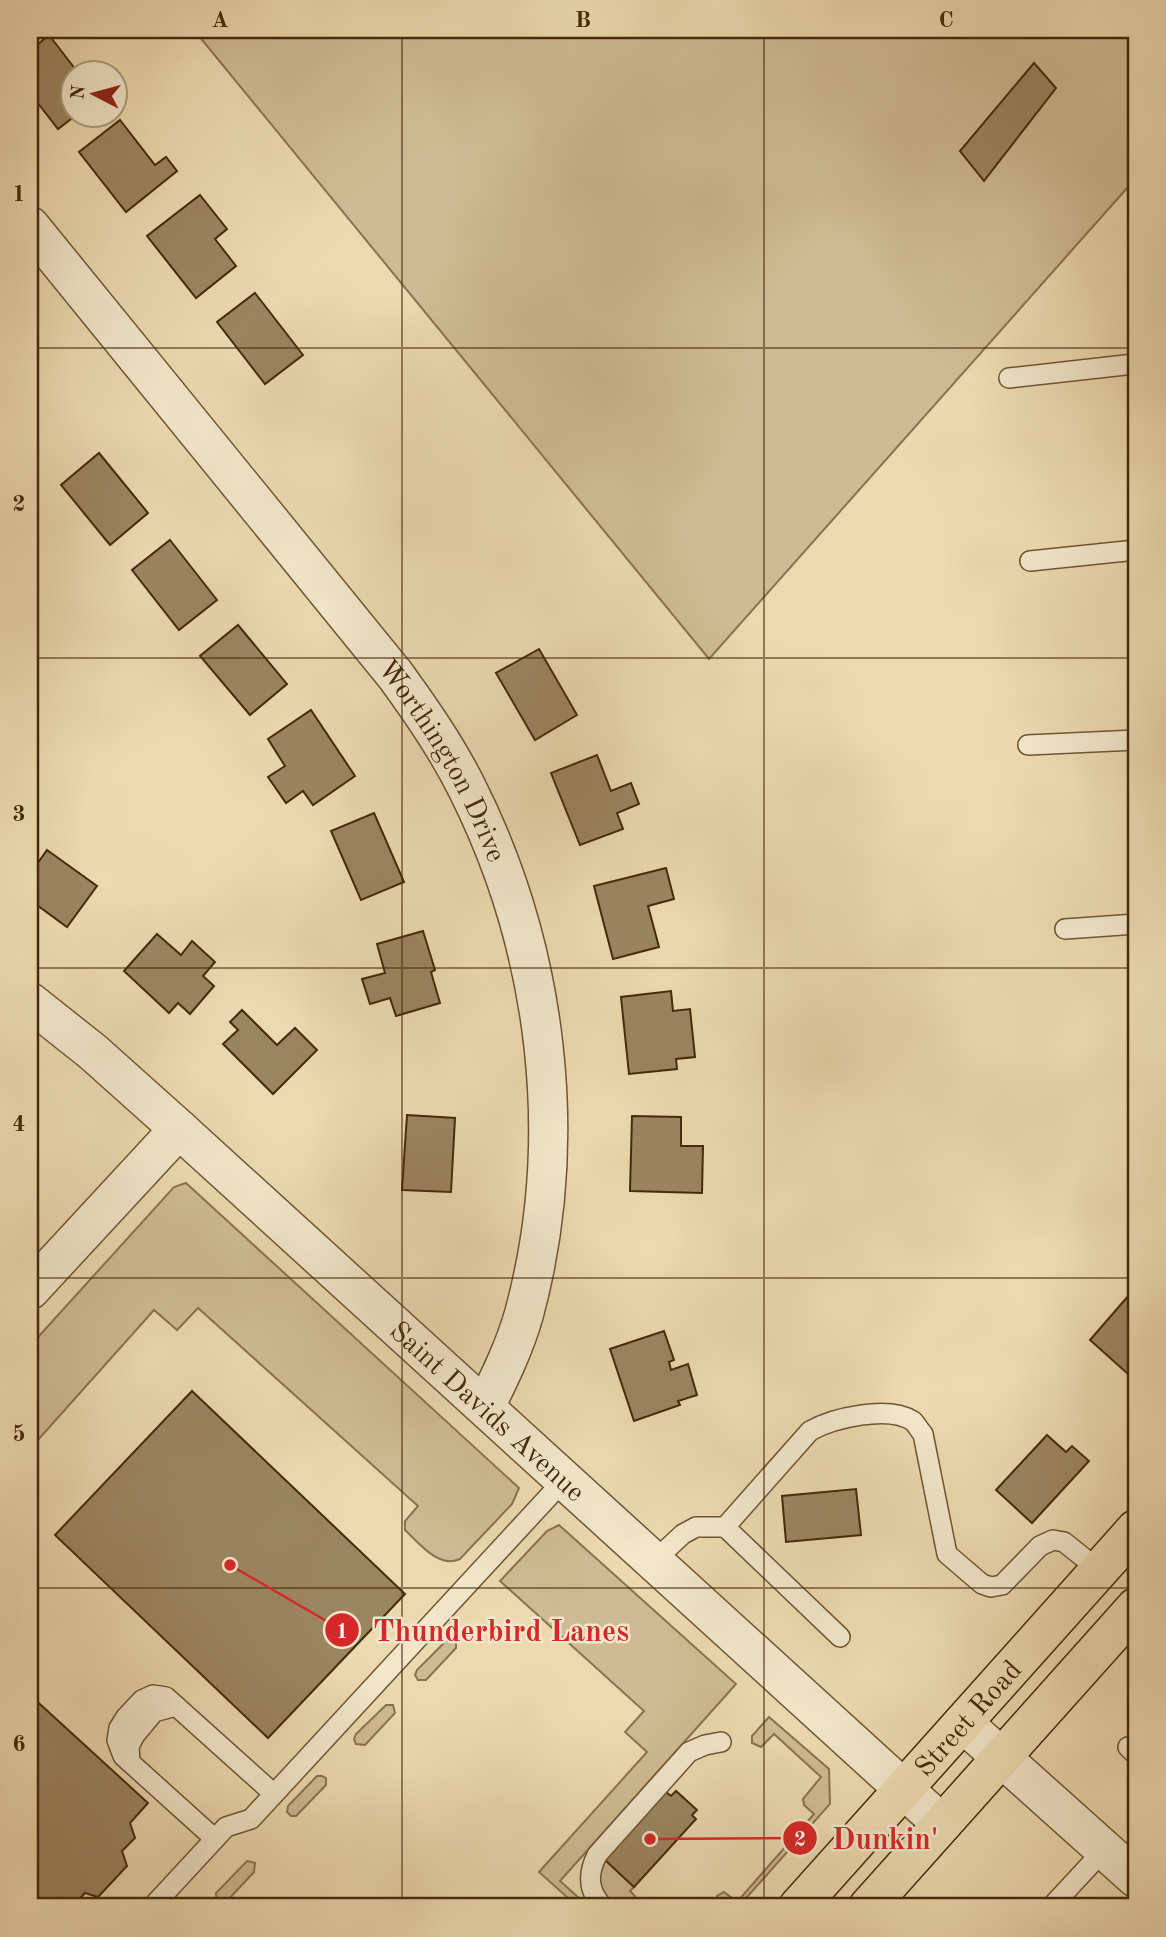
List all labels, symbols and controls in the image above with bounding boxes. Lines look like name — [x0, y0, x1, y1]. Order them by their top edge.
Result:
text: A — [211, 9, 229, 32]
text: B — [575, 9, 591, 32]
text: C — [938, 9, 954, 32]
north arrow — [60, 60, 130, 130]
text: N — [69, 84, 90, 101]
text: 1 — [12, 183, 26, 206]
text: 2 — [12, 493, 26, 516]
street label: Worthington Drive — [372, 655, 509, 866]
text: 3 — [12, 803, 26, 826]
text: 4 — [12, 1113, 26, 1136]
street label: Saint Davids Avenue — [383, 1317, 589, 1508]
text: 5 — [12, 1423, 26, 1446]
callout: Thunderbird Lanes — [324, 1605, 643, 1656]
text: Thunderbird Lanes — [373, 1618, 629, 1648]
text: 1 — [336, 1622, 348, 1643]
street label: Street Road — [911, 1656, 1028, 1783]
text: 6 — [12, 1733, 26, 1756]
callout: Dunkin' — [782, 1813, 952, 1864]
text: Dunkin' — [832, 1826, 938, 1856]
text: 2 — [794, 1830, 806, 1851]

